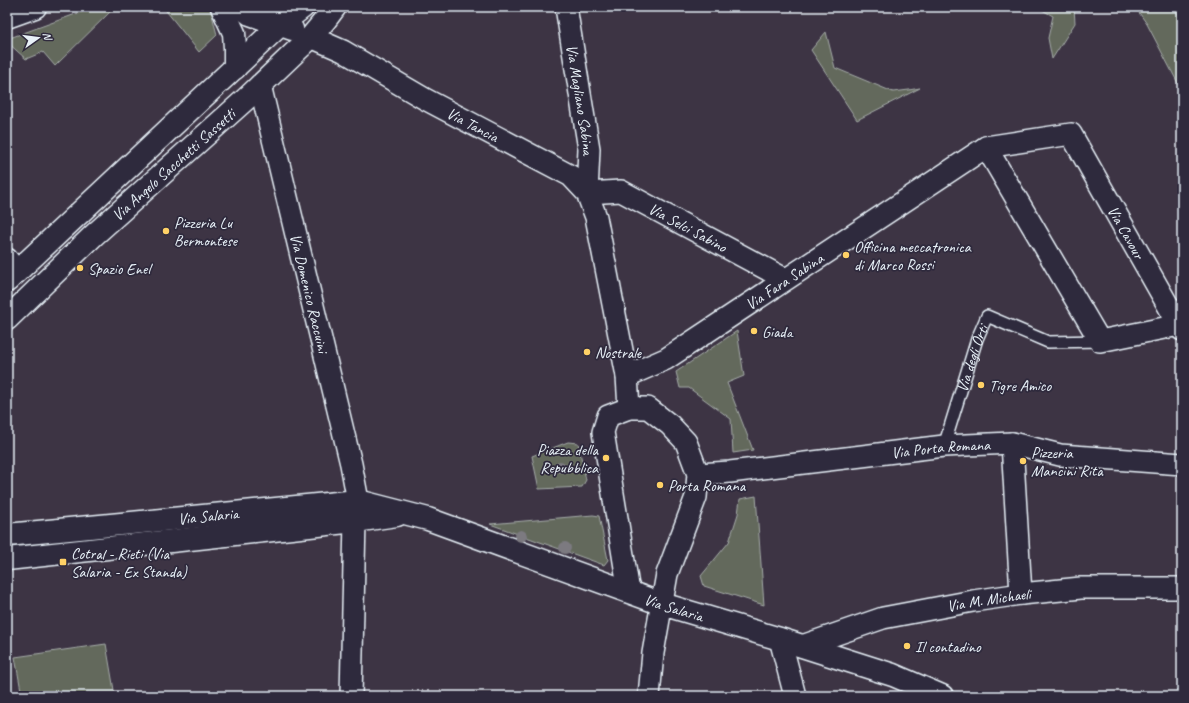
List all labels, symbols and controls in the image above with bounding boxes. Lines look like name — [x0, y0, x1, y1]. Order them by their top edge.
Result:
north arrow — [18, 18, 58, 58]
text: N — [40, 31, 56, 43]
street label: Via Magliano Sabina — [561, 43, 598, 157]
street label: Via Angelo Sacchetti Sassetti — [108, 103, 241, 225]
street label: Via Tancia — [443, 103, 503, 148]
street label: Via Selci Sabino — [645, 199, 731, 258]
street label: Via Cavour — [1103, 202, 1149, 264]
place label: Pizzeria Lu Bermontese — [174, 213, 239, 251]
marker: Pizzeria Lu Bermontese — [161, 226, 171, 236]
street label: Via Domenico Raccuini — [285, 232, 333, 357]
place label: Officina meccatronica di Marco Rossi — [854, 237, 972, 275]
street label: Via Fara Sabina — [742, 248, 828, 315]
marker: Officina meccatronica di Marco Rossi — [841, 250, 851, 260]
place label: Spazio Enel — [88, 259, 153, 279]
marker: Spazio Enel — [75, 263, 85, 273]
street label: Via degli Orti — [952, 320, 994, 395]
place label: Giada — [762, 322, 794, 342]
marker: Giada — [749, 326, 759, 336]
place label: Nostrale — [595, 343, 643, 363]
marker: Nostrale — [582, 347, 592, 357]
place label: Tigre Amico — [989, 376, 1052, 396]
marker: Tigre Amico — [976, 380, 986, 390]
street label: Via Porta Romana — [890, 435, 991, 463]
place label: Piazza della Repubblica — [537, 440, 600, 478]
place label: Pizzeria Mancini Rita — [1031, 443, 1104, 481]
marker: Piazza della Repubblica — [601, 453, 611, 463]
marker: Pizzeria Mancini Rita — [1018, 456, 1028, 466]
place label: Porta Romana — [668, 476, 747, 496]
marker: Porta Romana — [655, 480, 665, 490]
street label: Via Salaria — [177, 504, 241, 529]
place label: Cotral - Rieti (Via Salaria - Ex Standa) — [71, 544, 187, 582]
marker: Cotral - Rieti (Via Salaria - Ex Standa) — [58, 557, 68, 567]
street label: Via M. Michaeli — [945, 584, 1034, 617]
street label: Via Salaria — [641, 589, 707, 627]
place label: Il contadino — [915, 637, 982, 657]
marker: Il contadino — [902, 641, 912, 651]

